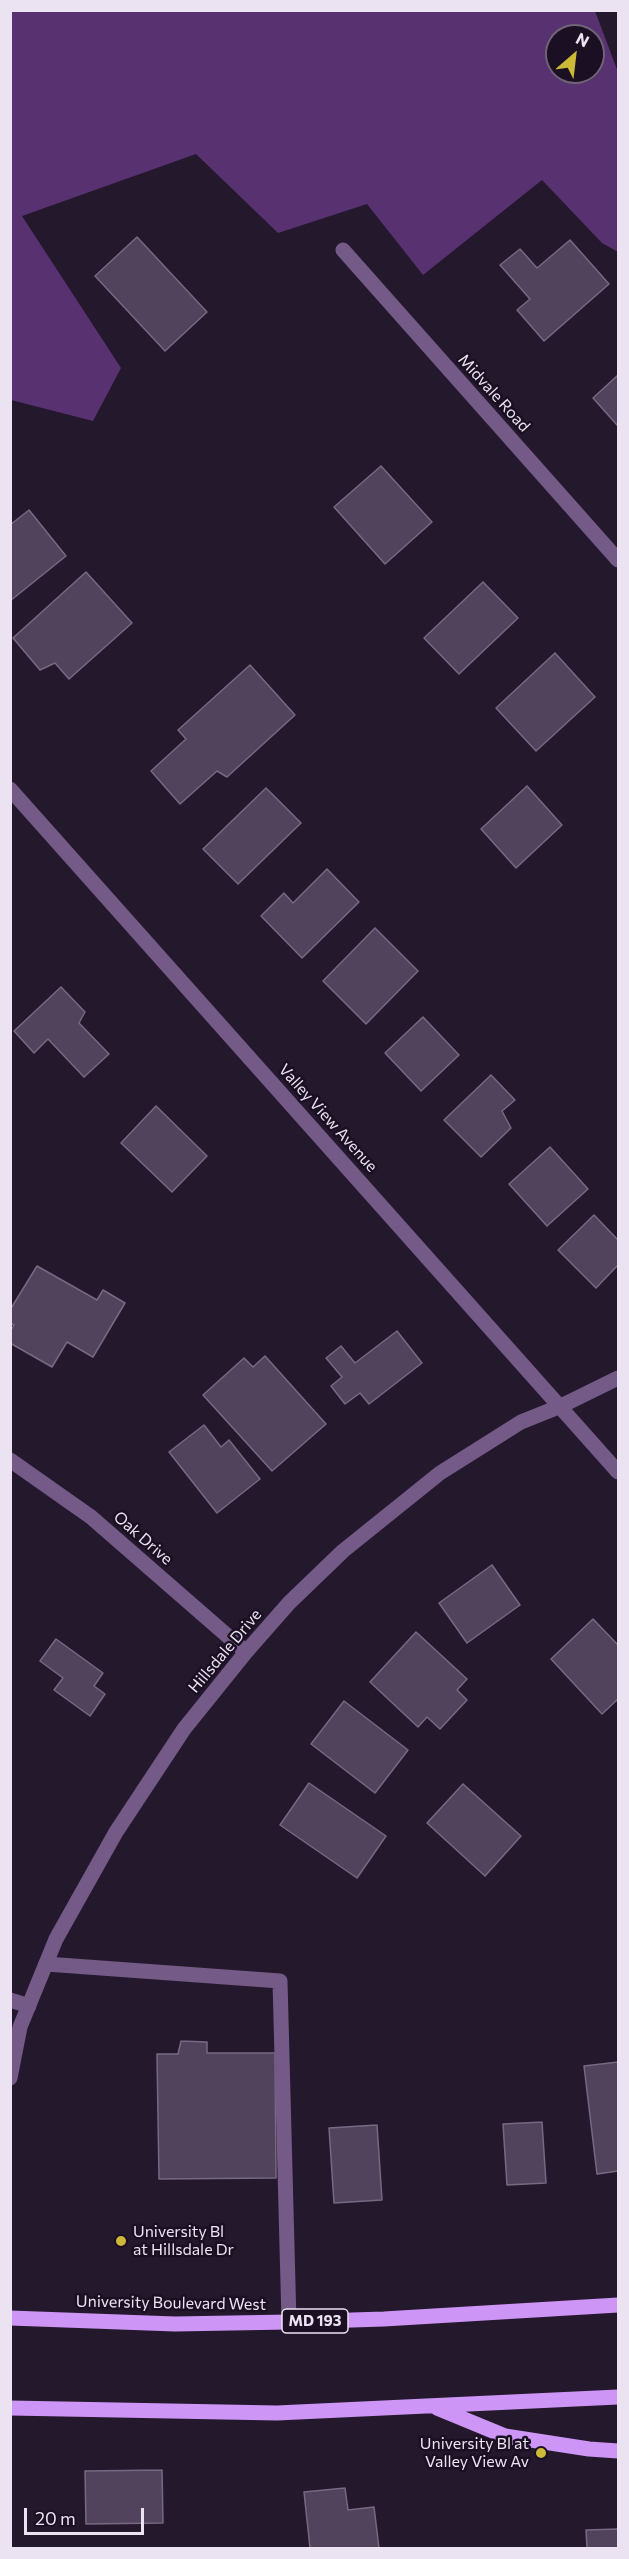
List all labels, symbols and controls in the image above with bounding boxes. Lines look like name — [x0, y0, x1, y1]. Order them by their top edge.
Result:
north arrow — [545, 24, 605, 84]
text: N — [573, 28, 593, 51]
street label: Midvale Road — [454, 350, 534, 436]
street label: Valley View Avenue — [274, 1060, 382, 1176]
street label: Oak Drive — [110, 1507, 176, 1569]
street label: Hillsdale Drive — [184, 1605, 266, 1697]
place label: University Bl at Hillsdale Dr — [133, 2222, 234, 2260]
marker: University Bl at Hillsdale Dr — [114, 2234, 128, 2248]
street label: University Boulevard West — [76, 2292, 266, 2314]
road number: MD 193 — [282, 2309, 348, 2333]
place label: University Bl at Valley View Av — [420, 2434, 529, 2472]
marker: University Bl at Valley View Av — [534, 2446, 548, 2460]
scale bar — [27, 2496, 147, 2534]
text: 20 m — [35, 2507, 76, 2529]

